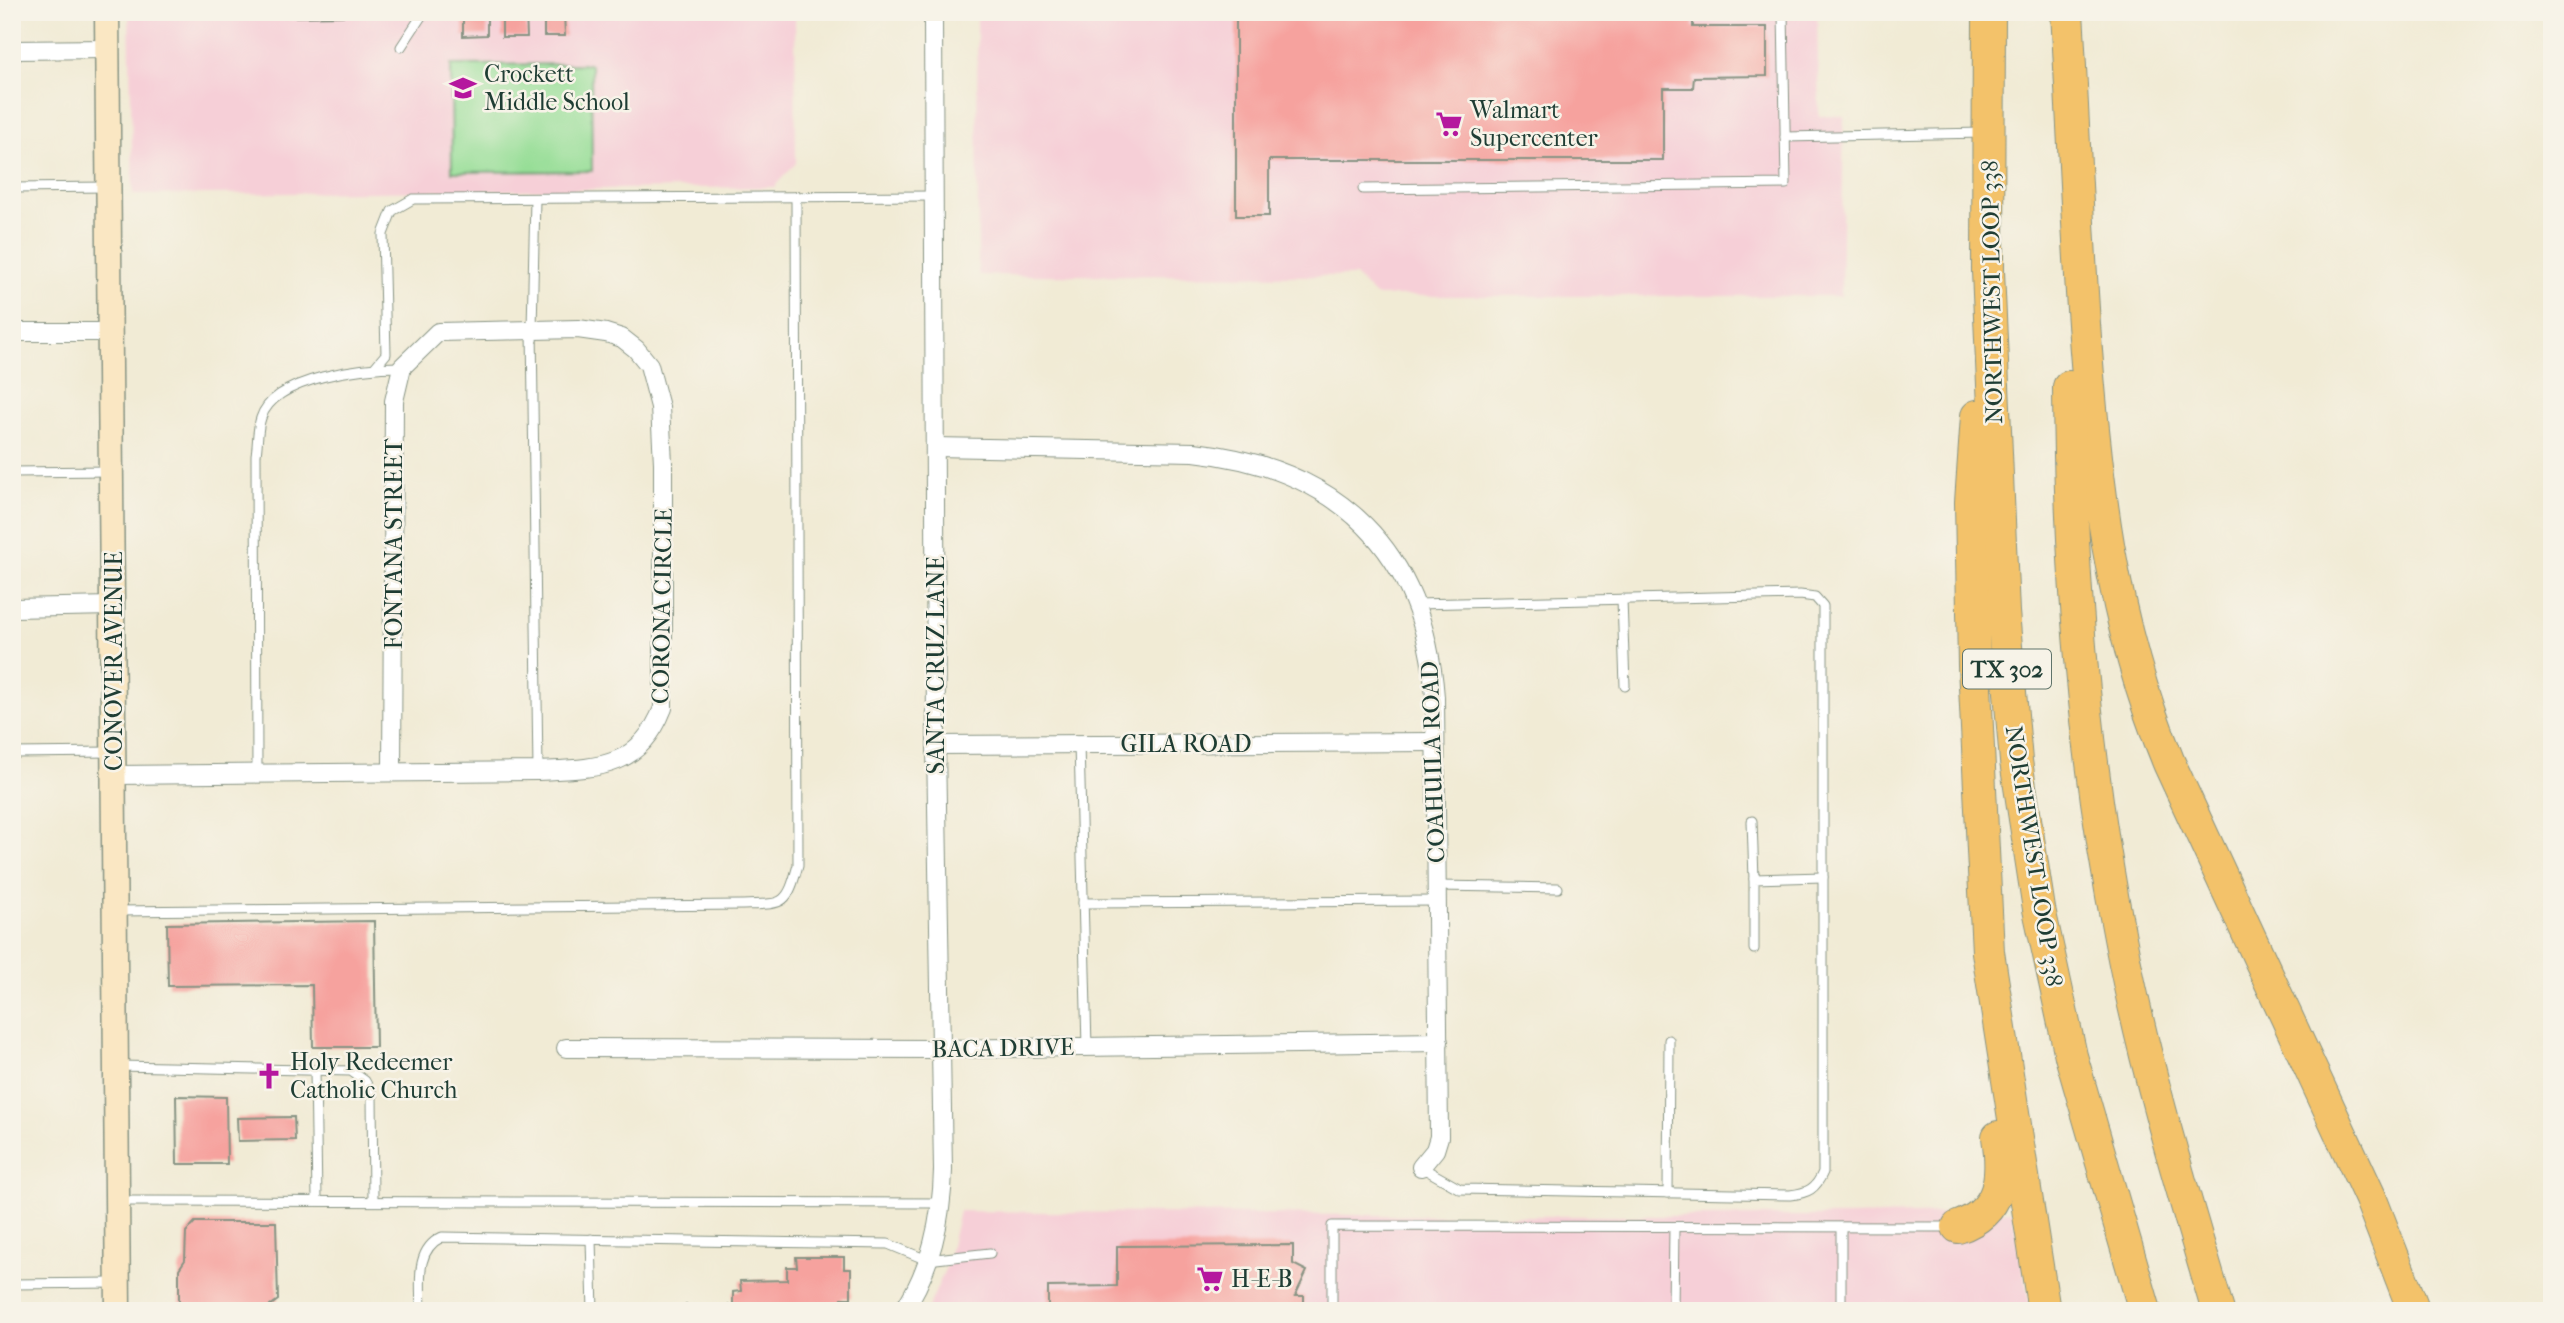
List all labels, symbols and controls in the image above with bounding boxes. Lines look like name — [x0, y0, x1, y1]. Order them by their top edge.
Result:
place label: Crockett Middle School — [484, 60, 630, 116]
school or university icon: Crockett Middle School — [448, 73, 478, 103]
place label: Walmart Supercenter — [1469, 96, 1599, 152]
supermarket icon: Walmart Supercenter — [1434, 109, 1464, 139]
street label: NORTHWEST LOOP 338 — [1976, 160, 2008, 424]
street label: FONTANA STREET — [380, 438, 408, 649]
street label: CORONA CIRCLE — [646, 508, 678, 704]
street label: CONOVER AVENUE — [100, 551, 128, 771]
street label: SANTA CRUZ LANE — [922, 556, 950, 774]
road number: TX 302 — [1963, 650, 2051, 688]
street label: COAHUILA ROAD — [1415, 661, 1451, 863]
street label: NORTHWEST LOOP 338 — [2000, 723, 2068, 989]
street label: GILA ROAD — [1120, 730, 1252, 758]
street label: BACA DRIVE — [931, 1033, 1075, 1063]
place label: Holy Redeemer Catholic Church — [290, 1048, 458, 1104]
church icon: Holy Redeemer Catholic Church — [254, 1061, 284, 1091]
supermarket icon: H-E-B — [1195, 1264, 1225, 1294]
place label: H-E-B — [1231, 1265, 1293, 1293]

